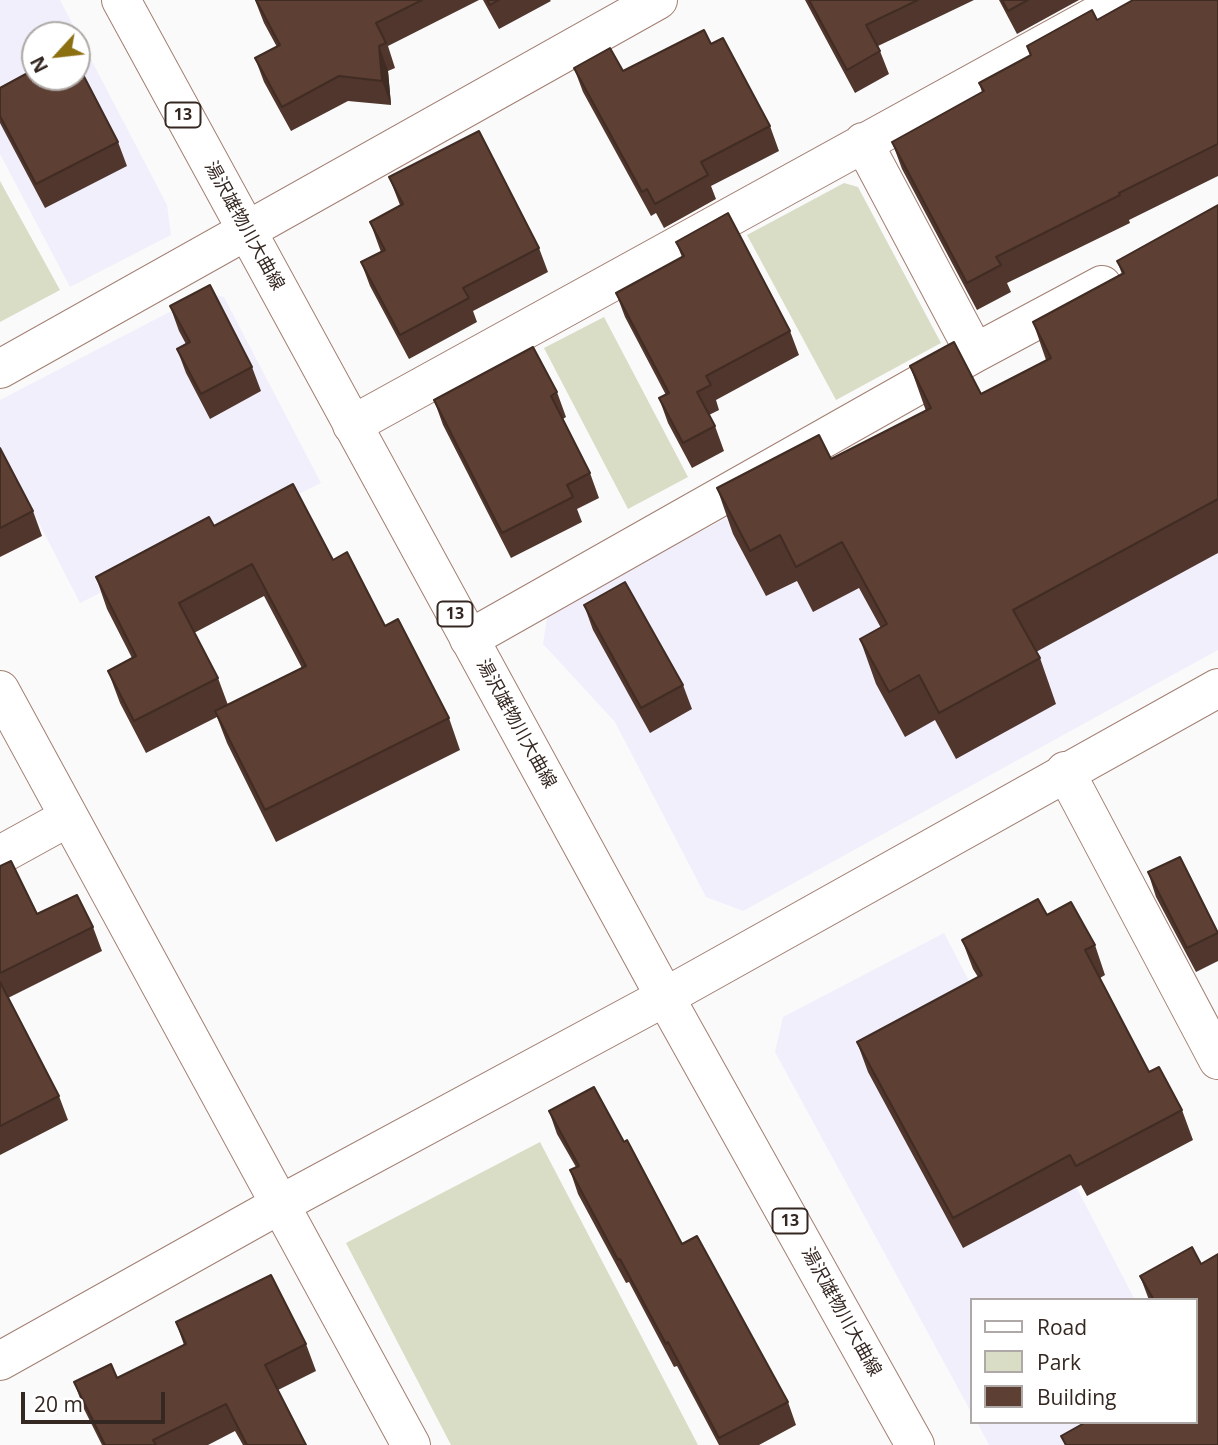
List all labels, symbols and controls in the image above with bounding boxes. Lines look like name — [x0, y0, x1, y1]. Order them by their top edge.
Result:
north arrow — [21, 21, 91, 91]
text: N — [24, 52, 54, 77]
road number: 13 — [166, 102, 200, 127]
street label: 湯沢雄物川大曲線 — [200, 158, 288, 294]
road number: 13 — [438, 601, 472, 626]
street label: 湯沢雄物川大曲線 — [472, 656, 560, 792]
road number: 13 — [772, 1208, 808, 1233]
street label: 湯沢雄物川大曲線 — [797, 1244, 885, 1380]
legend — [970, 1298, 1197, 1424]
text: Road — [1037, 1313, 1087, 1341]
text: Park — [1037, 1348, 1081, 1376]
scale bar — [24, 1378, 168, 1422]
text: Building — [1037, 1383, 1116, 1411]
text: 20 m — [34, 1390, 83, 1418]

